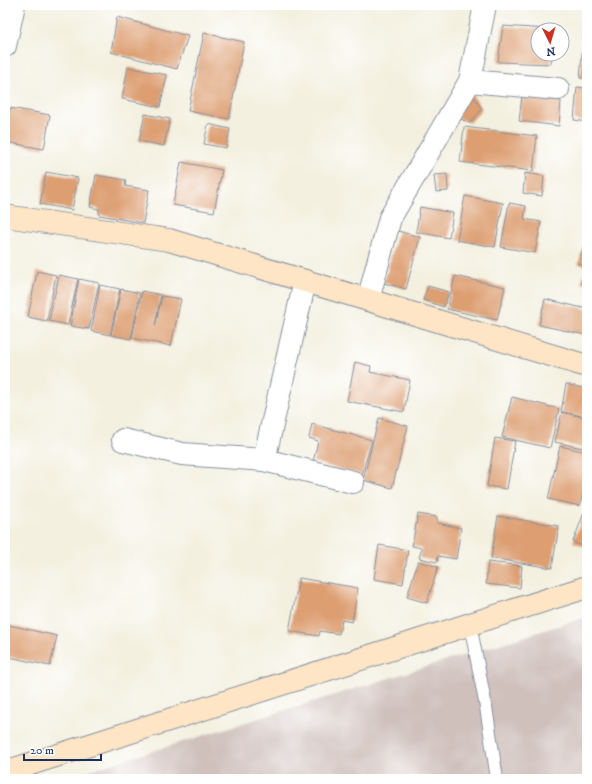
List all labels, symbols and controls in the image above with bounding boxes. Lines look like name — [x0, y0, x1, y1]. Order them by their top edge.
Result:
north arrow — [530, 22, 570, 62]
text: N — [546, 44, 556, 58]
scale bar — [24, 736, 101, 762]
text: 20 m — [30, 743, 54, 758]

